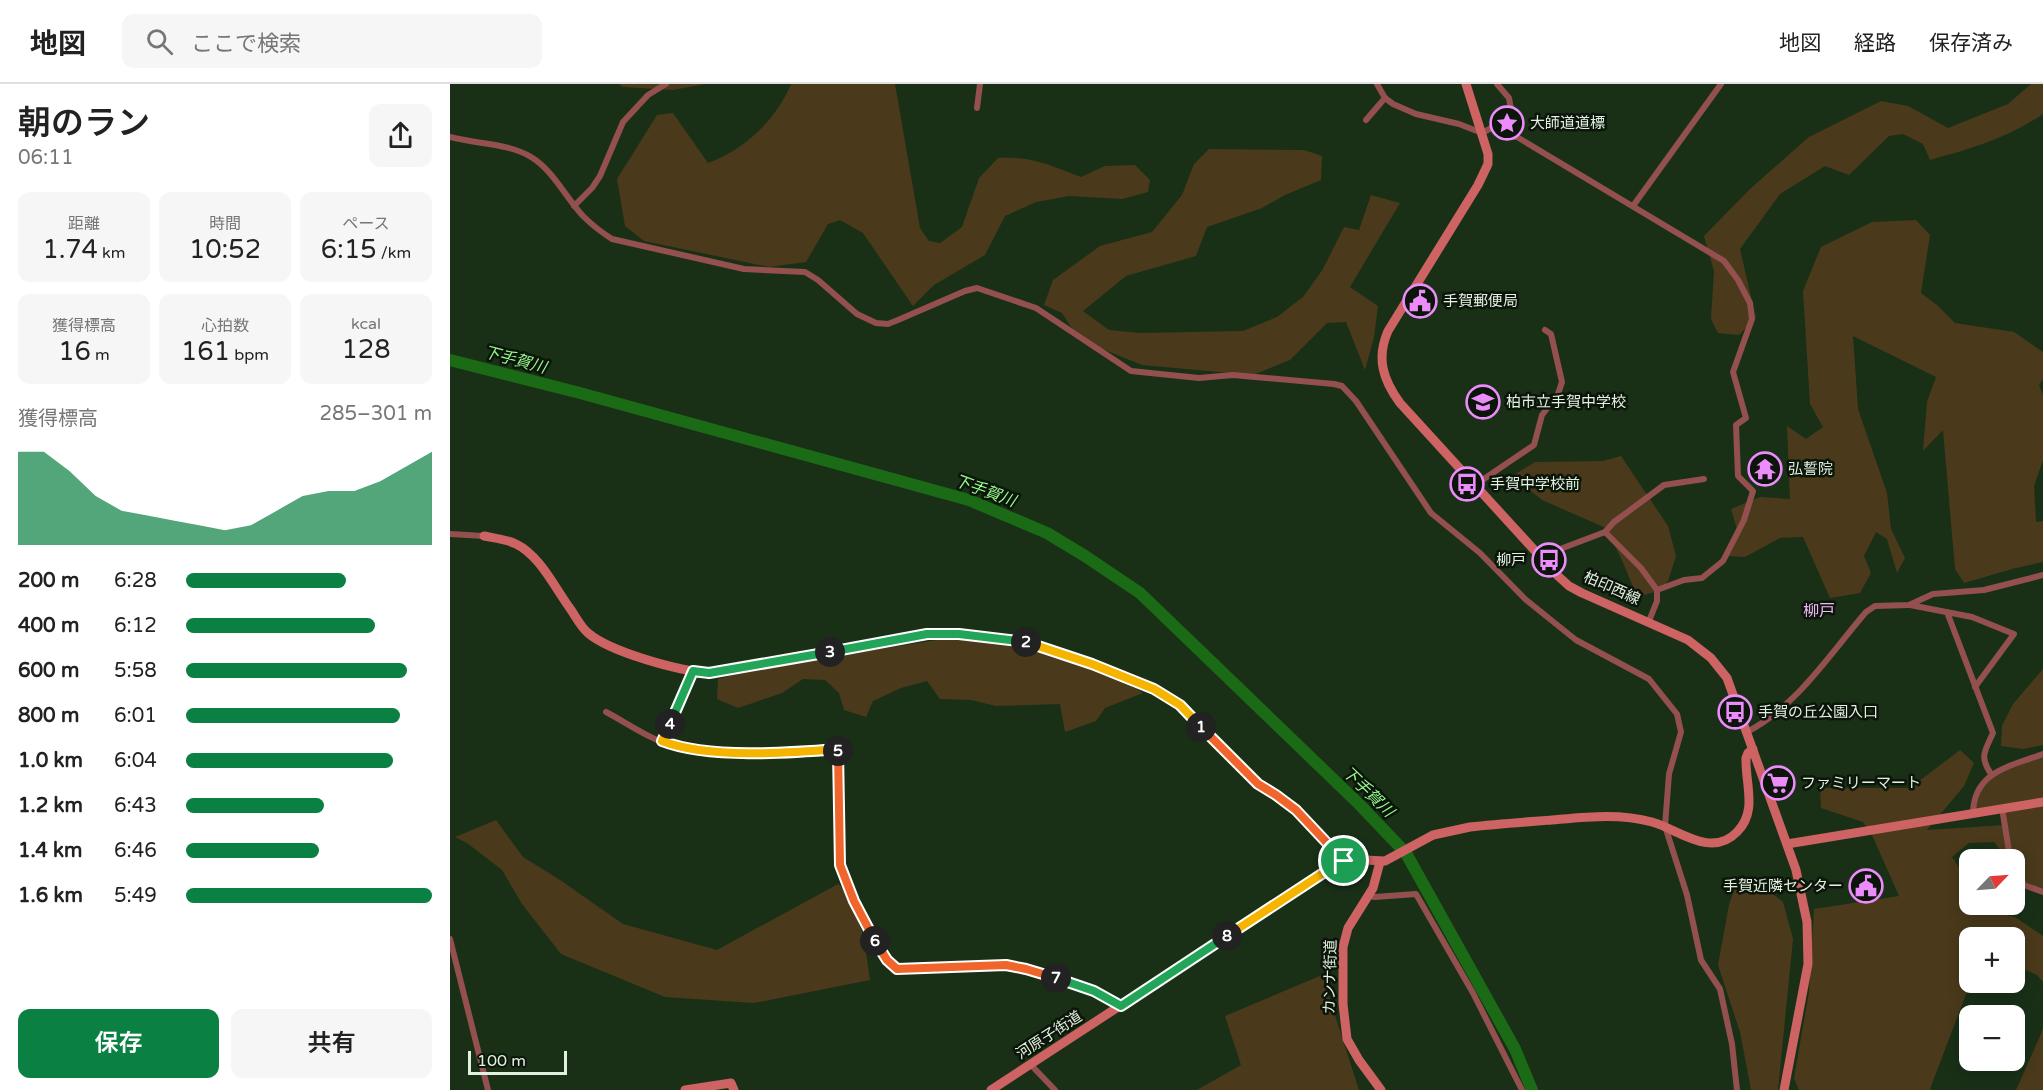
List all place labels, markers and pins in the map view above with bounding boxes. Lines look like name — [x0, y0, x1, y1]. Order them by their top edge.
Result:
place icon: 大師道道標 — [1489, 105, 1525, 141]
place label: 大師道道標 — [1530, 114, 1605, 132]
public building icon: 手賀郵便局 — [1402, 283, 1438, 319]
place label: 手賀郵便局 — [1443, 292, 1518, 310]
school or university icon: 柏市立手賀中学校 — [1465, 384, 1501, 420]
place label: 柏市立手賀中学校 — [1506, 393, 1626, 411]
temple icon: 弘誓院 — [1747, 451, 1783, 487]
place label: 弘誓院 — [1788, 460, 1833, 478]
bus stop icon: 手賀中学校前 — [1449, 466, 1485, 502]
place label: 手賀中学校前 — [1490, 475, 1580, 493]
bus stop icon: 柳戸 — [1531, 542, 1567, 578]
place label: 柳戸 — [1496, 551, 1526, 569]
pin: 2 — [1011, 627, 1041, 657]
pin: 3 — [815, 637, 845, 667]
bus stop icon: 手賀の丘公園入口 — [1717, 694, 1753, 730]
place label: 手賀の丘公園入口 — [1758, 703, 1878, 721]
pin: 4 — [655, 709, 685, 739]
pin: 1 — [1186, 712, 1216, 742]
pin: 5 — [823, 736, 853, 766]
supermarket icon: ファミリーマート — [1760, 765, 1796, 801]
place label: ファミリーマート — [1801, 774, 1921, 792]
pin — [1318, 835, 1369, 886]
public building icon: 手賀近隣センター — [1848, 868, 1884, 904]
place label: 手賀近隣センター — [1723, 877, 1843, 895]
pin: 8 — [1212, 921, 1242, 951]
pin: 6 — [860, 926, 890, 956]
pin: 7 — [1041, 963, 1071, 993]

